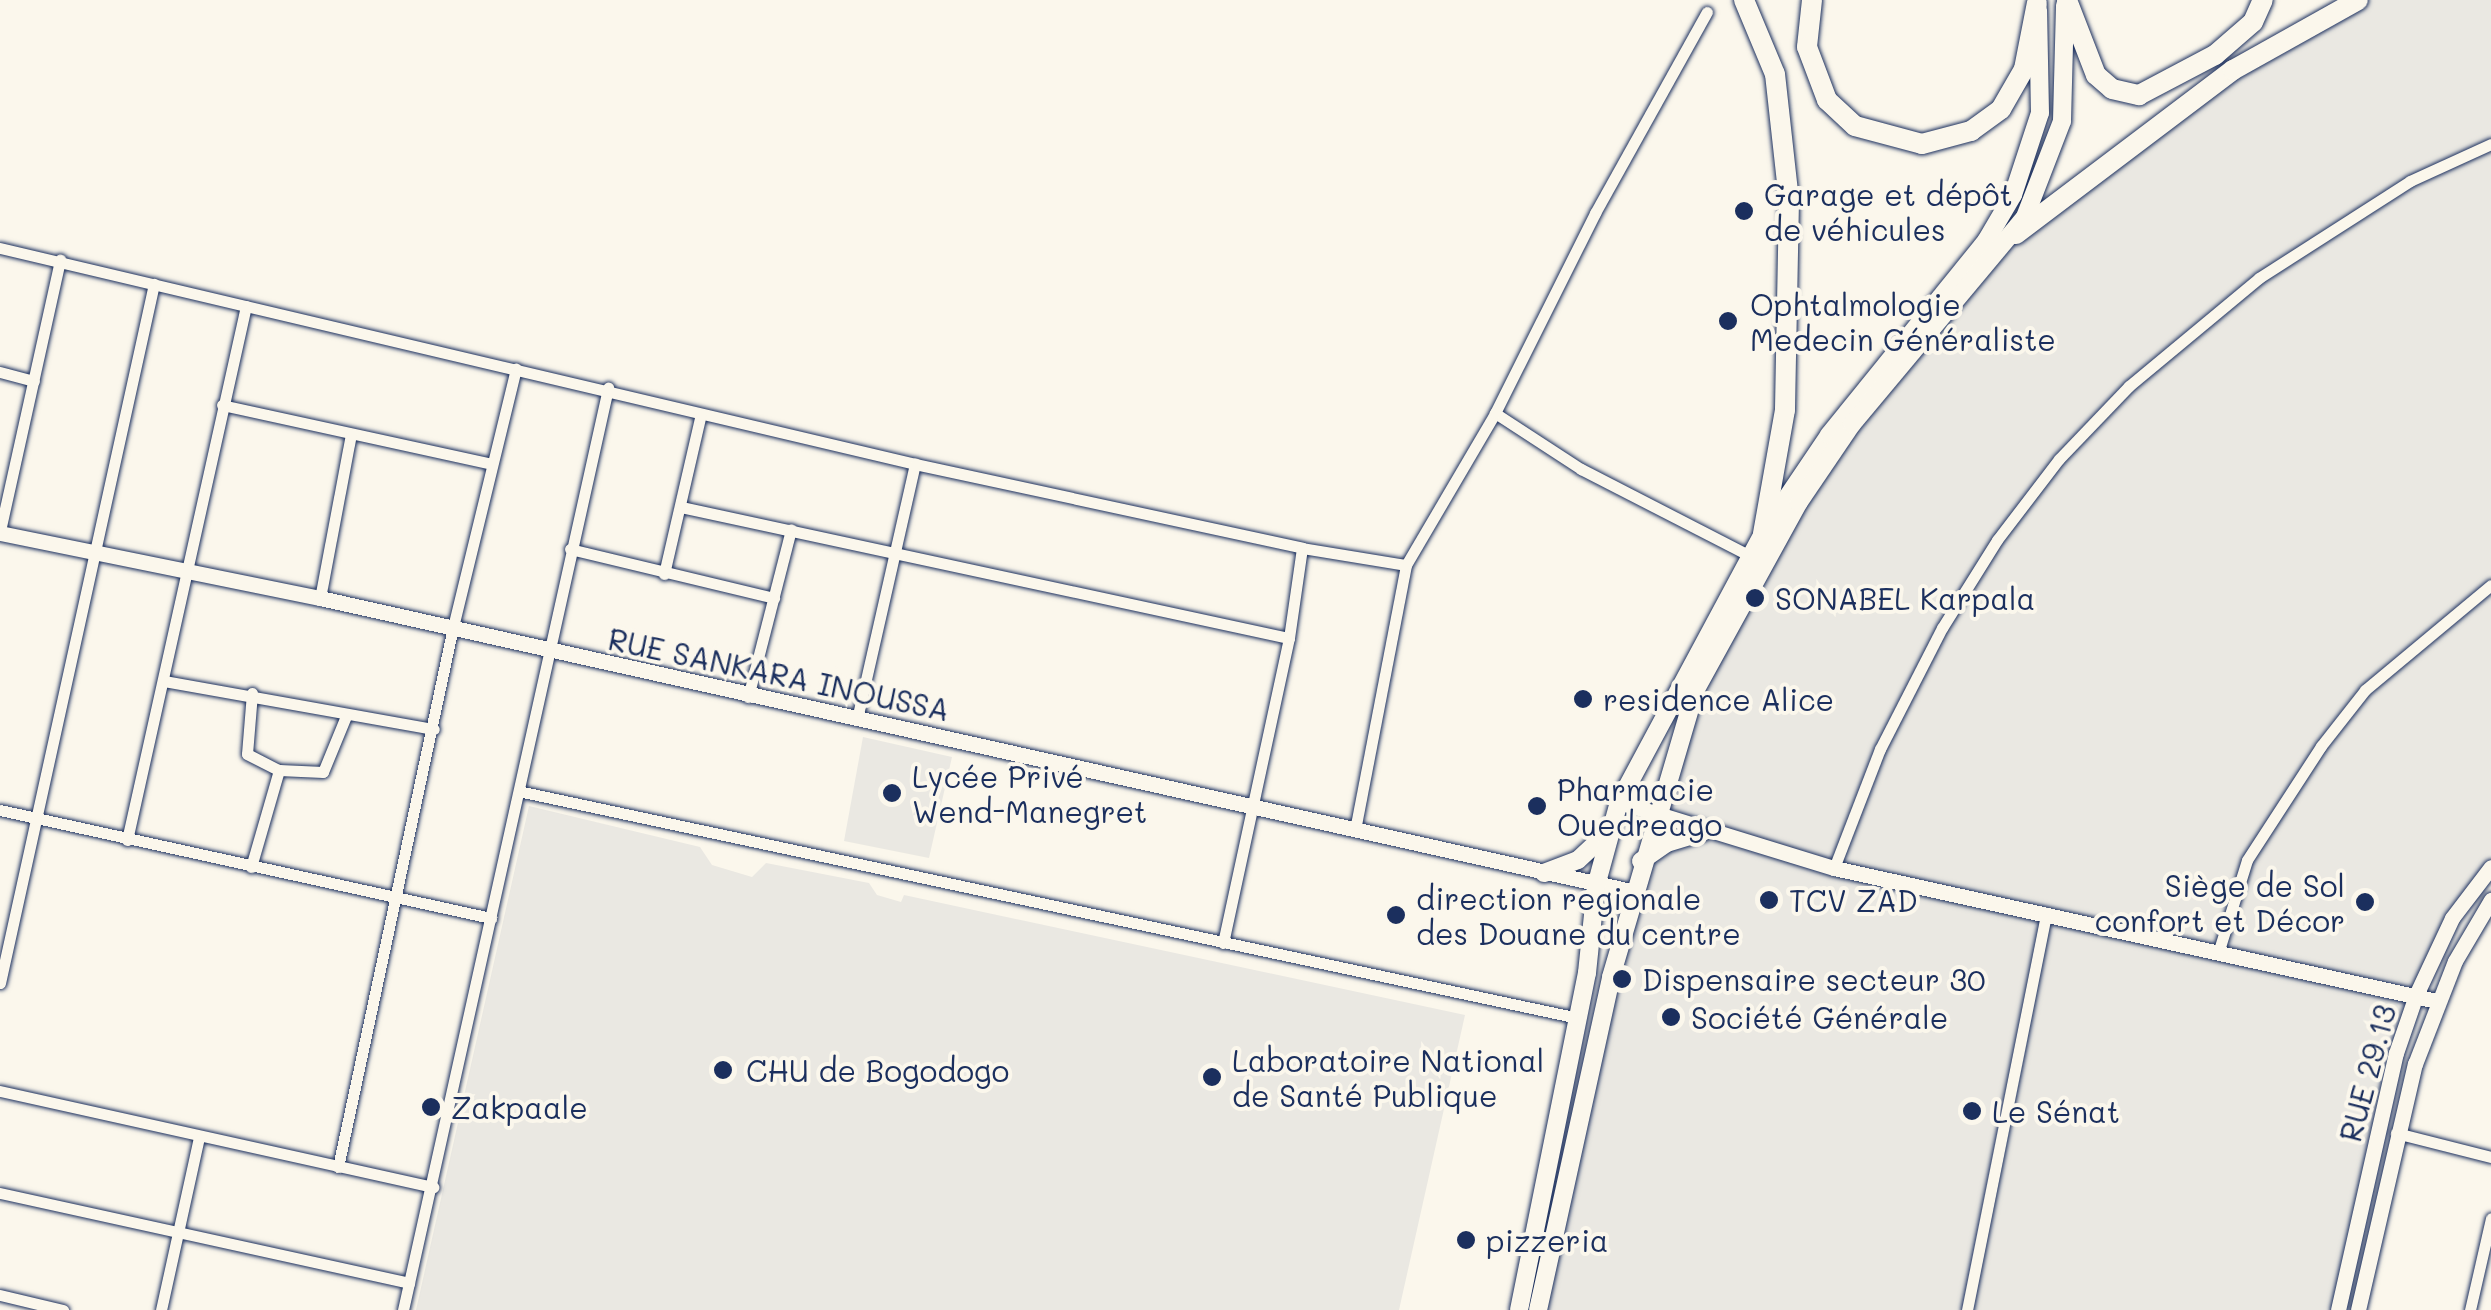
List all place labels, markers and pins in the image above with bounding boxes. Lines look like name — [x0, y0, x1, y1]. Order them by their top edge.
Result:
place label: Garage et dépôt de véhicules — [1764, 176, 2013, 246]
marker: Garage et dépôt de véhicules — [1733, 200, 1755, 222]
place label: Ophtalmologie Medecin Généraliste — [1750, 286, 2056, 356]
marker: Ophtalmologie Medecin Généraliste — [1715, 308, 1741, 334]
place label: SONABEL Karpala — [1775, 580, 2035, 616]
marker: SONABEL Karpala — [1744, 587, 1766, 609]
place label: residence Alice — [1603, 681, 1834, 717]
marker: residence Alice — [1572, 688, 1594, 710]
place label: Lycée Privé Wend-Manegret — [912, 758, 1147, 828]
place label: Pharmacie Ouedreago — [1557, 771, 1722, 842]
marker: Lycée Privé Wend-Manegret — [881, 782, 903, 804]
marker: Pharmacie Ouedreago — [1526, 795, 1548, 817]
place label: Siège de Sol confort et Décor — [2095, 867, 2345, 938]
place label: direction regionale des Douane du centre — [1416, 880, 1741, 950]
place label: TCV ZAD — [1789, 882, 1918, 918]
marker: TCV ZAD — [1758, 889, 1780, 911]
marker: Siège de Sol confort et Décor — [2354, 891, 2376, 913]
marker: direction regionale des Douane du centre — [1385, 904, 1407, 926]
place label: Dispensaire secteur 30 — [1642, 961, 1985, 997]
marker: Dispensaire secteur 30 — [1611, 968, 1633, 990]
place label: Société Générale — [1691, 999, 1948, 1035]
marker: Société Générale — [1660, 1006, 1682, 1028]
place label: Laboratoire National de Santé Publique — [1232, 1042, 1544, 1112]
place label: CHU de Bogodogo — [746, 1052, 1009, 1088]
marker: CHU de Bogodogo — [710, 1057, 736, 1083]
marker: Laboratoire National de Santé Publique — [1201, 1066, 1223, 1088]
place label: Zakpaale — [451, 1089, 588, 1125]
place label: Le Sénat — [1992, 1093, 2120, 1129]
marker: Zakpaale — [420, 1096, 442, 1118]
marker: Le Sénat — [1961, 1100, 1983, 1122]
place label: pizzeria — [1486, 1222, 1609, 1258]
marker: pizzeria — [1455, 1229, 1477, 1251]

